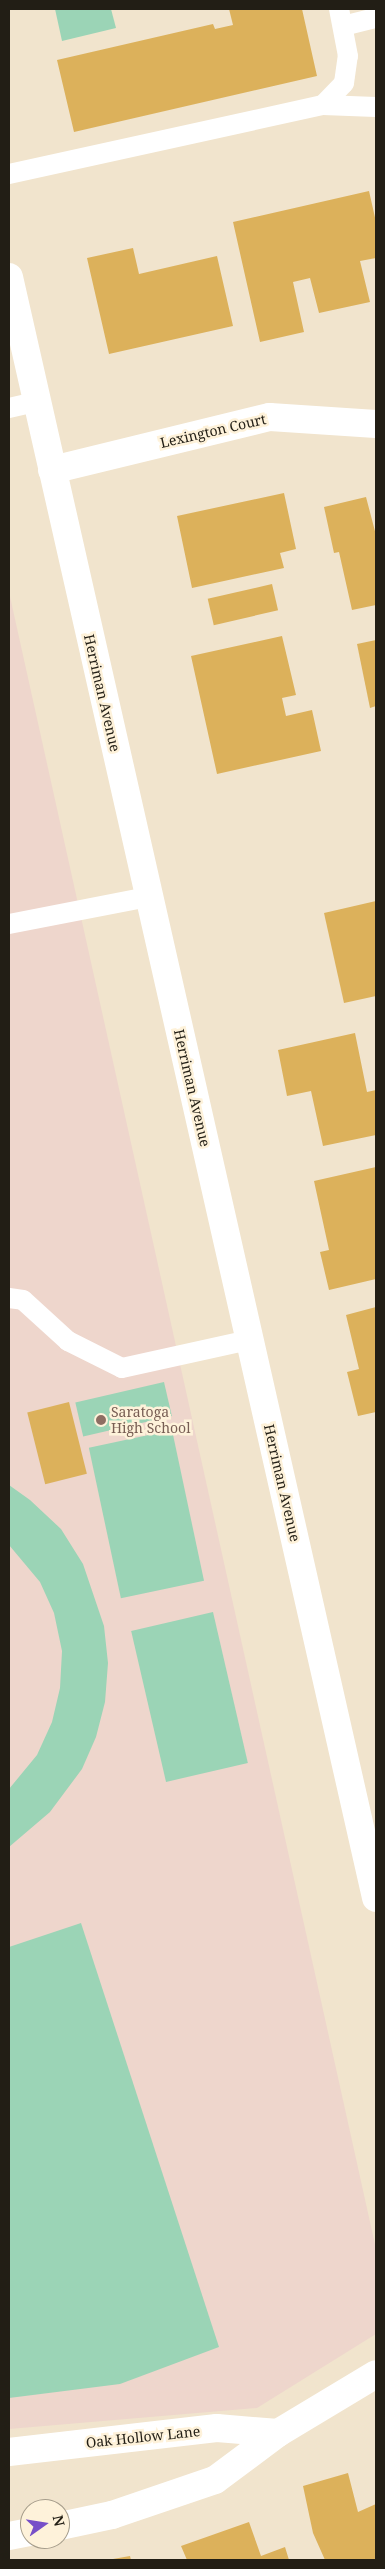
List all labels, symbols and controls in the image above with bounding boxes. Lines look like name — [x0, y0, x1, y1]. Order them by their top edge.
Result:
street label: Lexington Court — [158, 411, 268, 451]
street label: Herriman Avenue — [80, 633, 124, 753]
street label: Herriman Avenue — [170, 1028, 214, 1148]
place label: Saratoga High School — [111, 1404, 191, 1436]
marker: Saratoga High School — [95, 1414, 107, 1426]
street label: Herriman Avenue — [260, 1423, 304, 1543]
street label: Oak Hollow Lane — [85, 2423, 201, 2451]
north arrow — [20, 2499, 70, 2549]
text: N — [49, 2513, 70, 2528]

